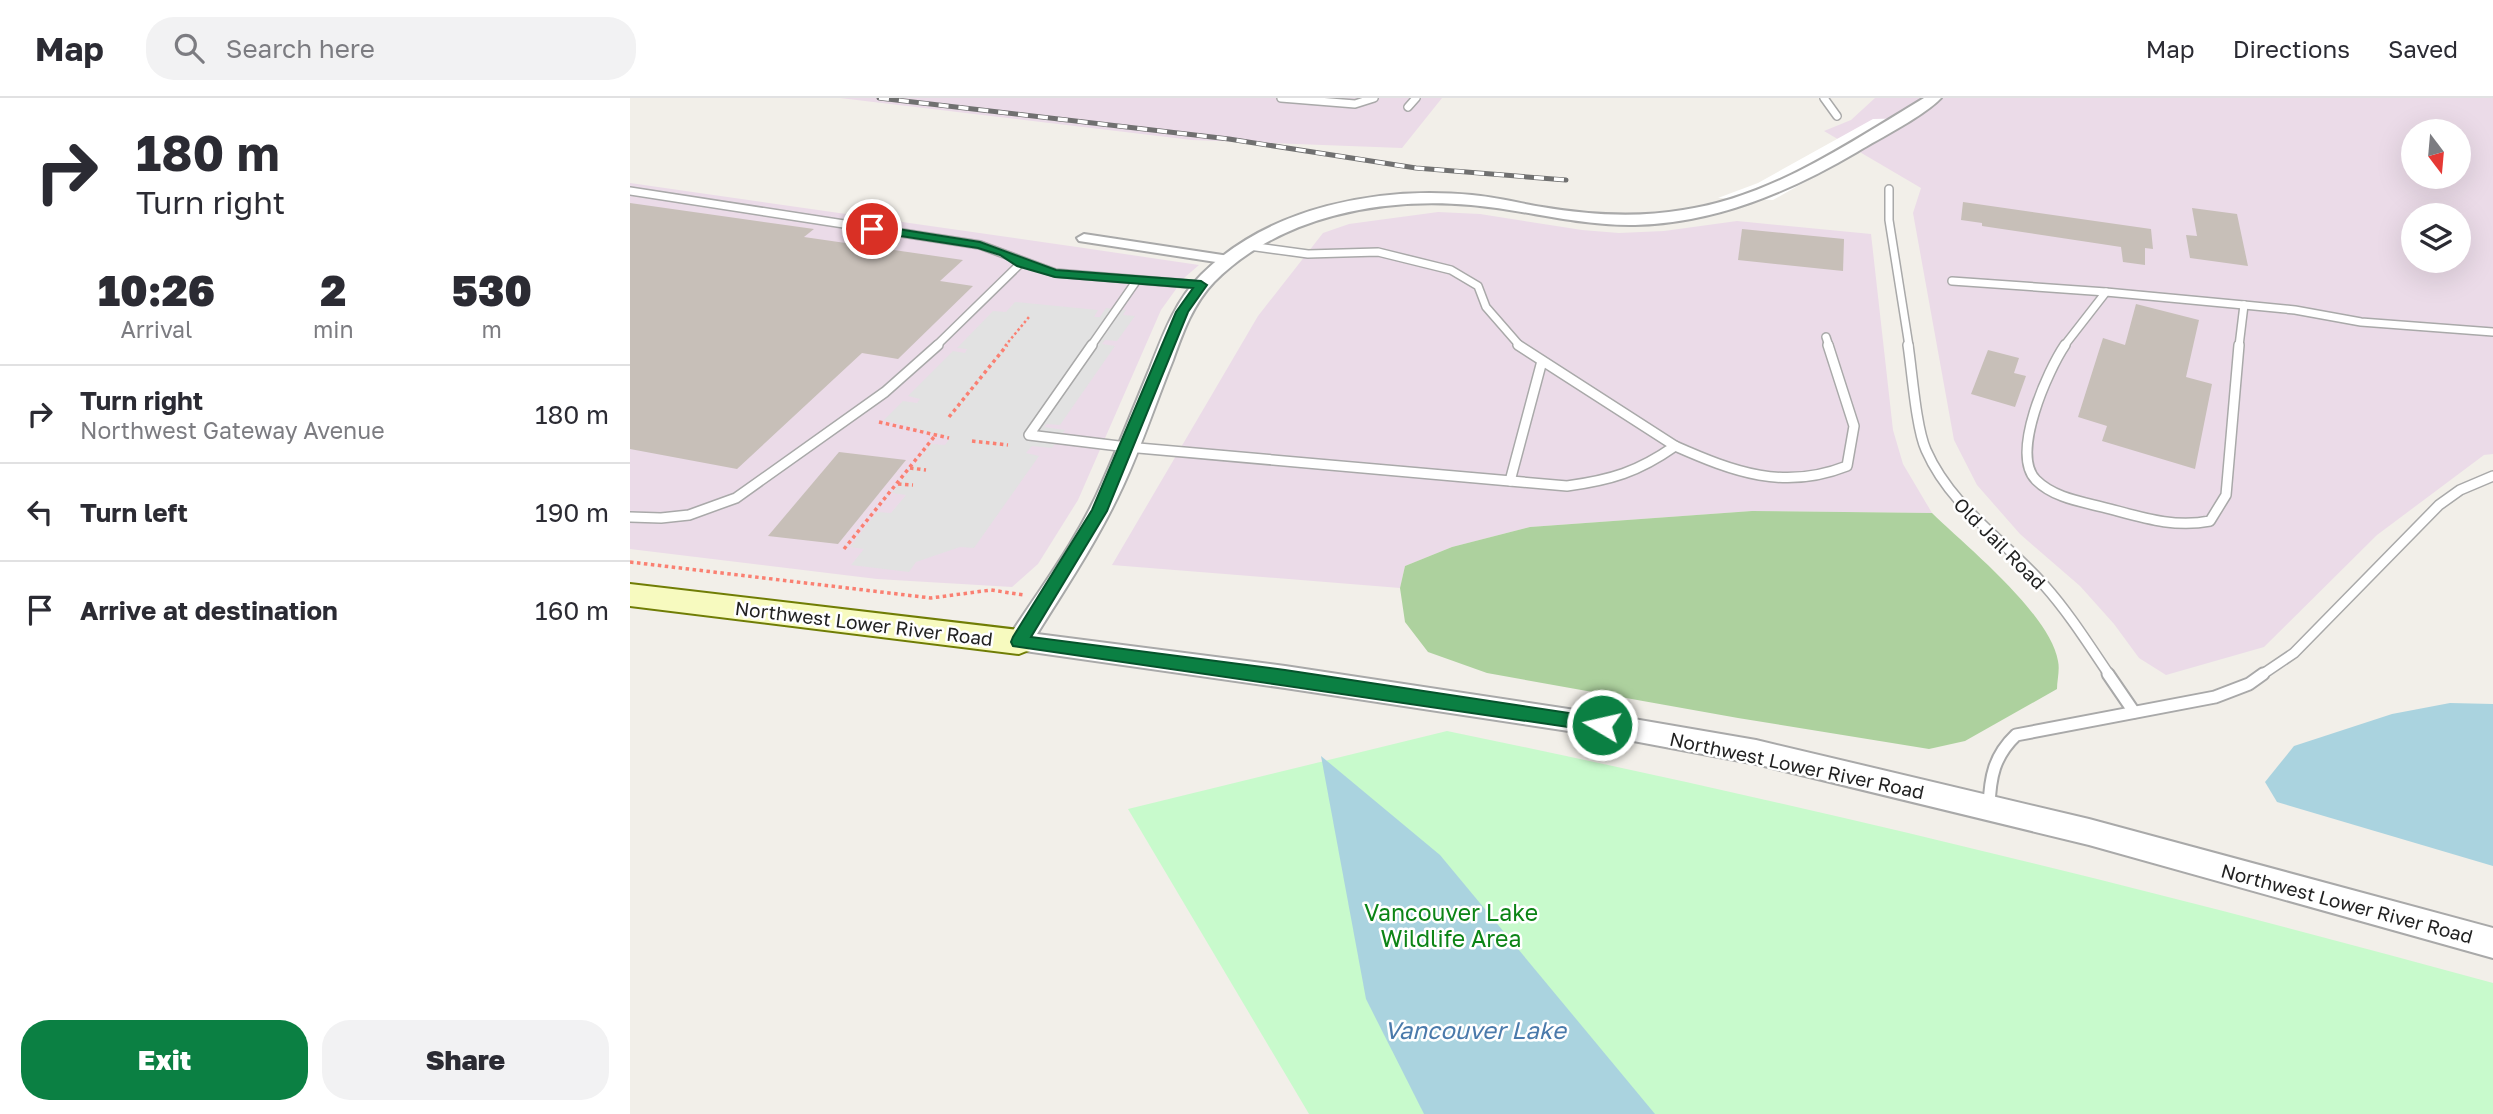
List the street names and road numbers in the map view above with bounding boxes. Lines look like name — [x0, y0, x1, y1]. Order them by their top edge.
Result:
street label: Old Jail Road — [1949, 492, 2051, 594]
street label: Northwest Lower River Road — [734, 596, 994, 650]
street label: Northwest Lower River Road — [1668, 727, 1926, 803]
street label: Northwest Lower River Road — [2219, 858, 2475, 948]

